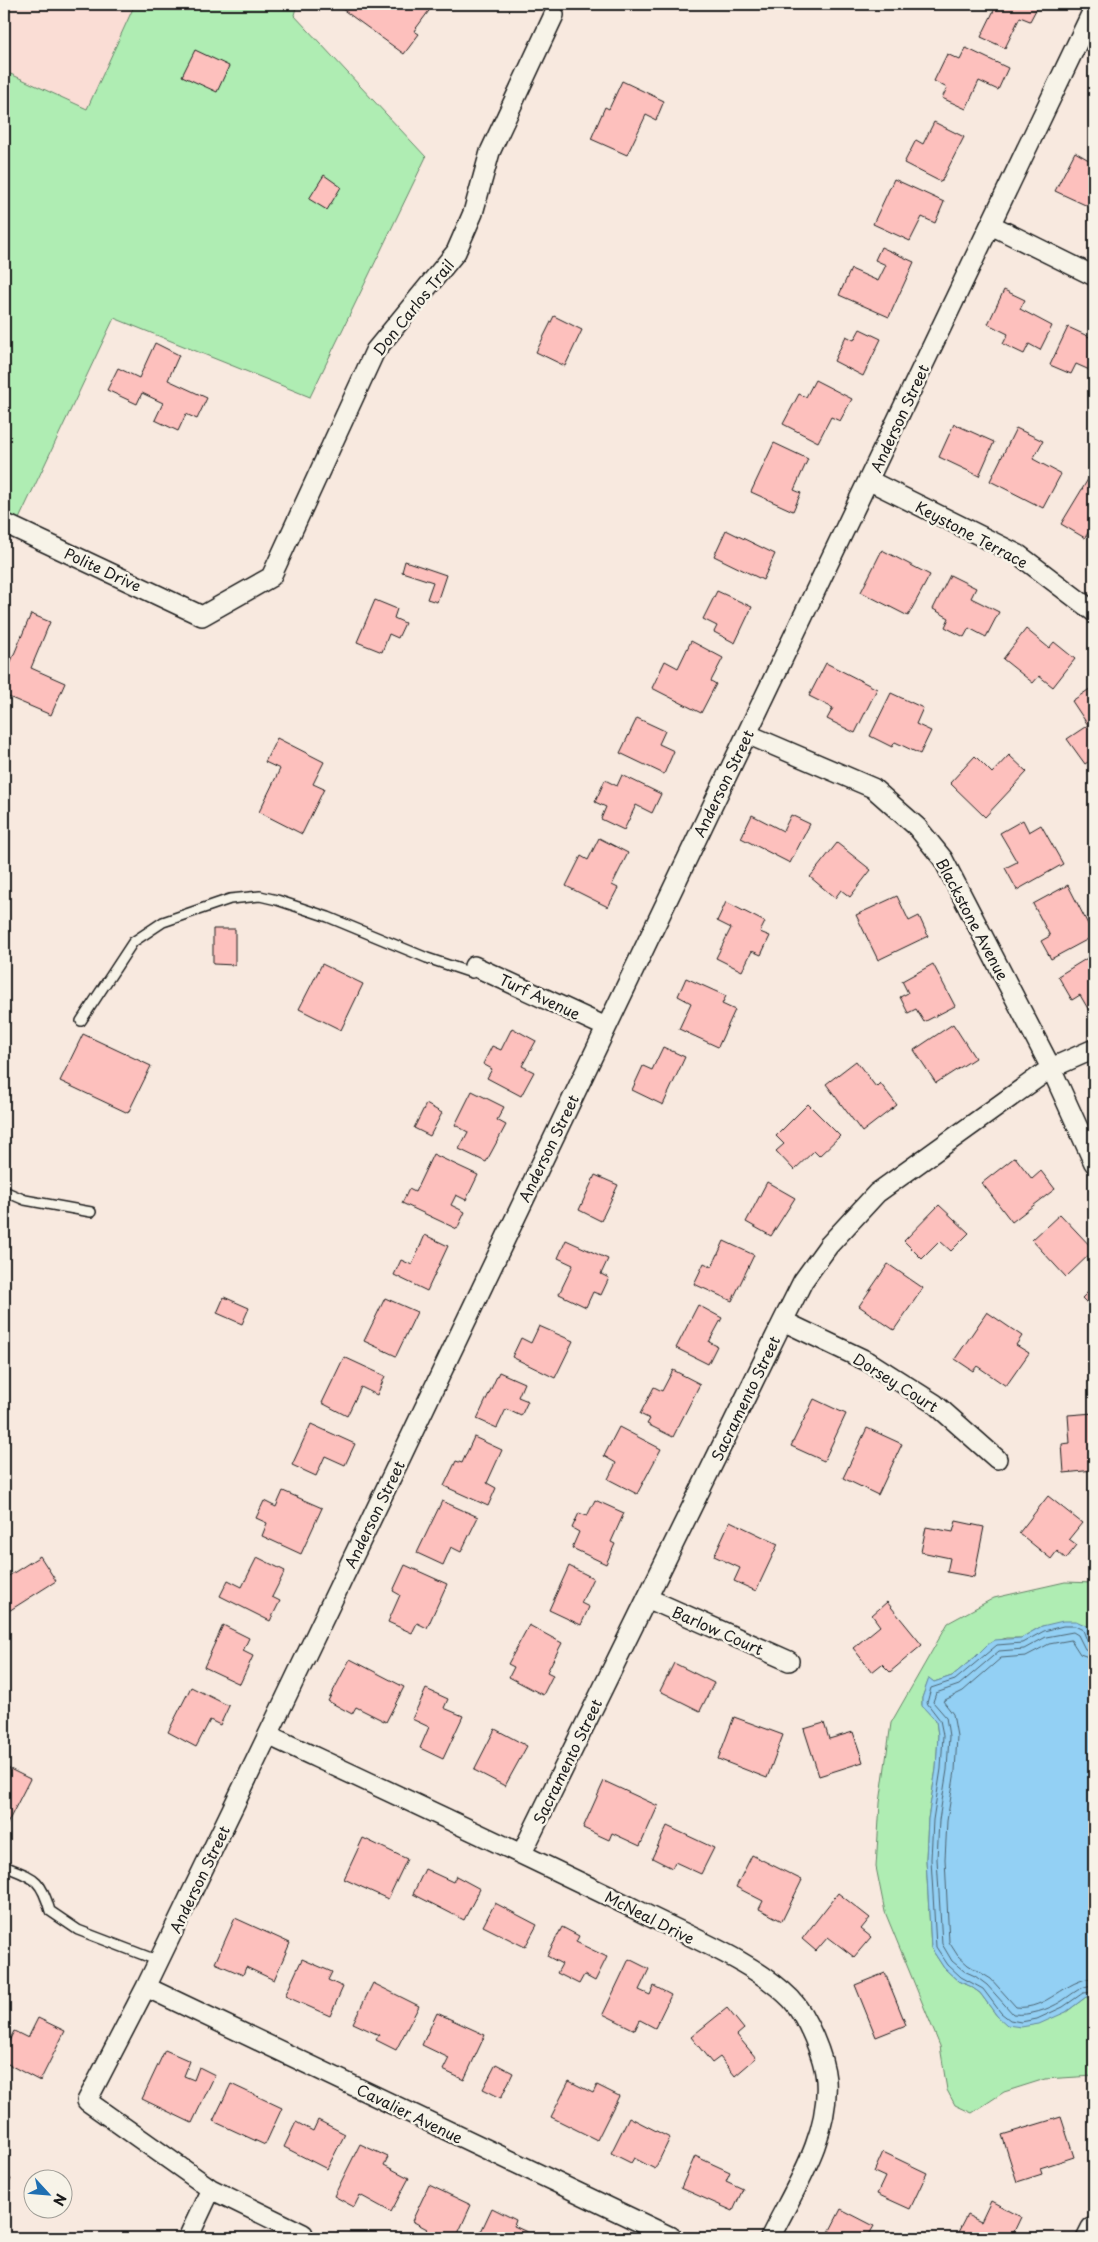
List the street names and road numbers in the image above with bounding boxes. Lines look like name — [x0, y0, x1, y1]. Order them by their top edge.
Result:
street label: Don Carlos Trail — [367, 254, 459, 360]
street label: Anderson Street — [864, 360, 934, 476]
street label: Keystone Terrace — [912, 495, 1032, 573]
street label: Polite Drive — [61, 541, 145, 597]
street label: Anderson Street — [687, 725, 759, 841]
street label: Blackstone Avenue — [931, 854, 1015, 984]
street label: Turf Avenue — [496, 967, 584, 1025]
street label: Anderson Street — [512, 1090, 584, 1206]
street label: Sacramento Street — [705, 1332, 785, 1464]
street label: Dorsey Court — [849, 1347, 943, 1417]
street label: Anderson Street — [338, 1456, 410, 1572]
street label: Barlow Court — [669, 1600, 767, 1660]
street label: Sacramento Street — [527, 1695, 607, 1827]
street label: Anderson Street — [163, 1821, 235, 1937]
street label: McNeal Drive — [601, 1885, 699, 1949]
street label: Cavalier Avenue — [353, 2077, 467, 2149]

